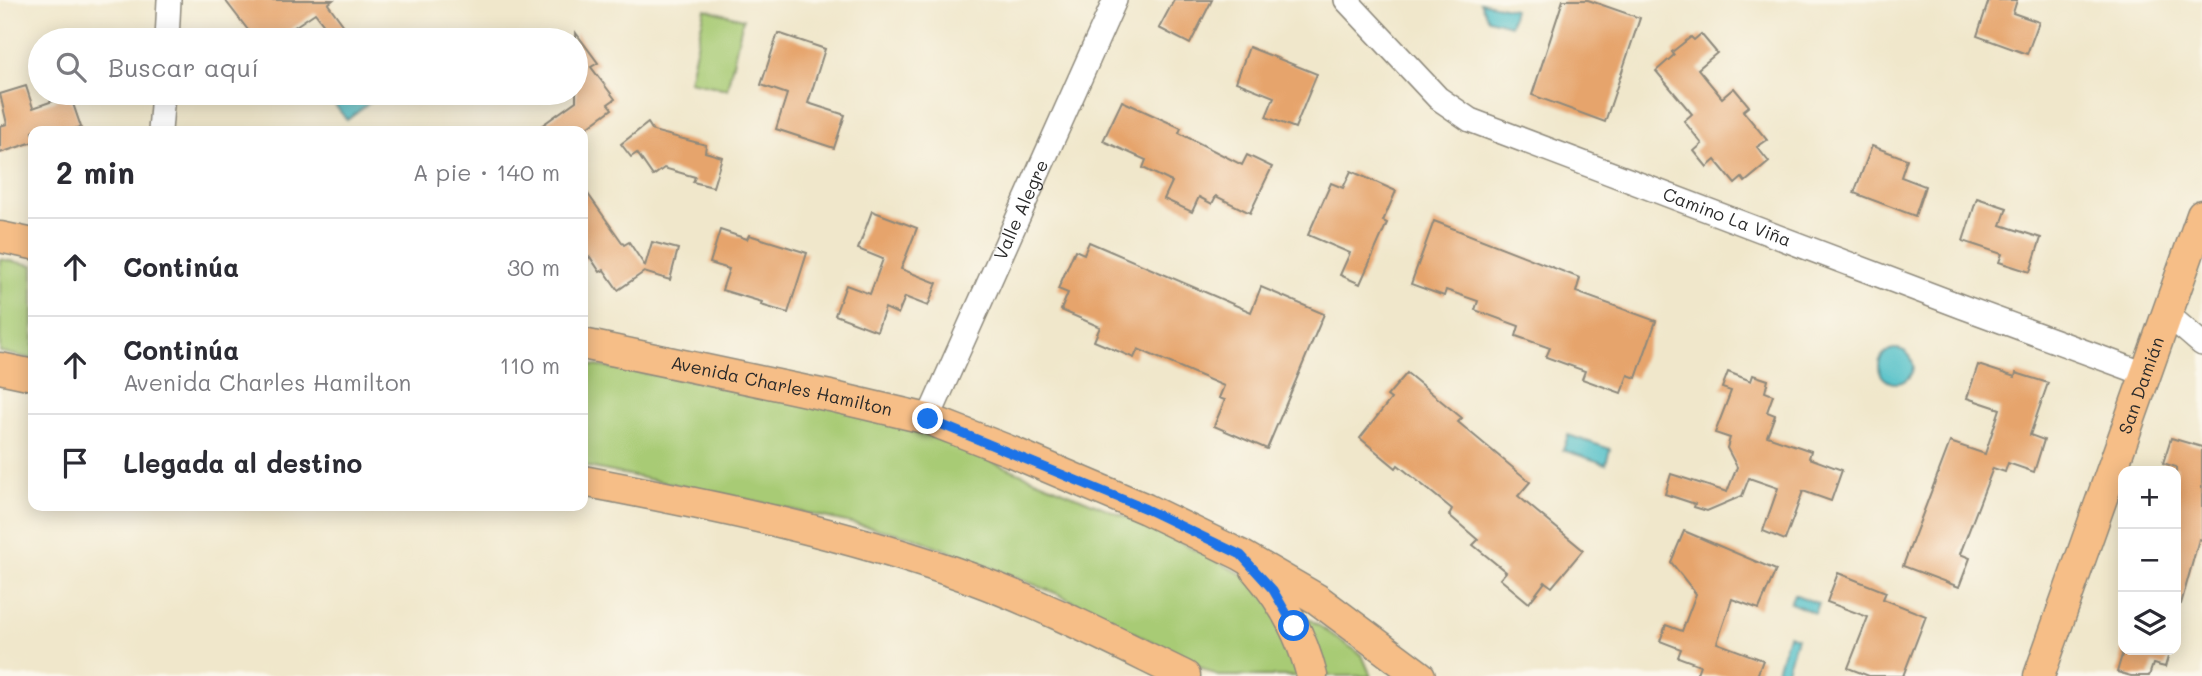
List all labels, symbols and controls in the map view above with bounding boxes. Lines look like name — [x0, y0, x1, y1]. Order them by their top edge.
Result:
search box — [28, 28, 588, 105]
icon: search — [52, 48, 90, 86]
text: Buscar aquí — [108, 50, 259, 84]
text: 2 min — [56, 152, 135, 192]
street label: Valle Alegre — [988, 155, 1053, 263]
text: A pie · 140 m — [413, 157, 560, 187]
street label: Camino La Viña — [1660, 181, 1795, 252]
icon: ahead — [56, 248, 94, 286]
text: Continúa — [123, 250, 239, 284]
text: 30 m — [507, 252, 560, 282]
text: Continúa — [123, 333, 239, 367]
street label: San Damián — [2112, 333, 2169, 437]
icon: ahead — [56, 346, 94, 384]
text: 110 m — [500, 350, 560, 380]
street label: Avenida Charles Hamilton — [669, 350, 895, 421]
text: Avenida Charles Hamilton — [123, 367, 411, 397]
route end — [912, 403, 943, 434]
icon: arrive — [56, 444, 94, 482]
text: Llegada al destino — [123, 446, 362, 480]
map controls — [2118, 466, 2181, 655]
button: + — [2118, 466, 2181, 529]
button: − — [2118, 529, 2181, 592]
button: layers — [2118, 592, 2181, 655]
route start — [1278, 610, 1309, 641]

